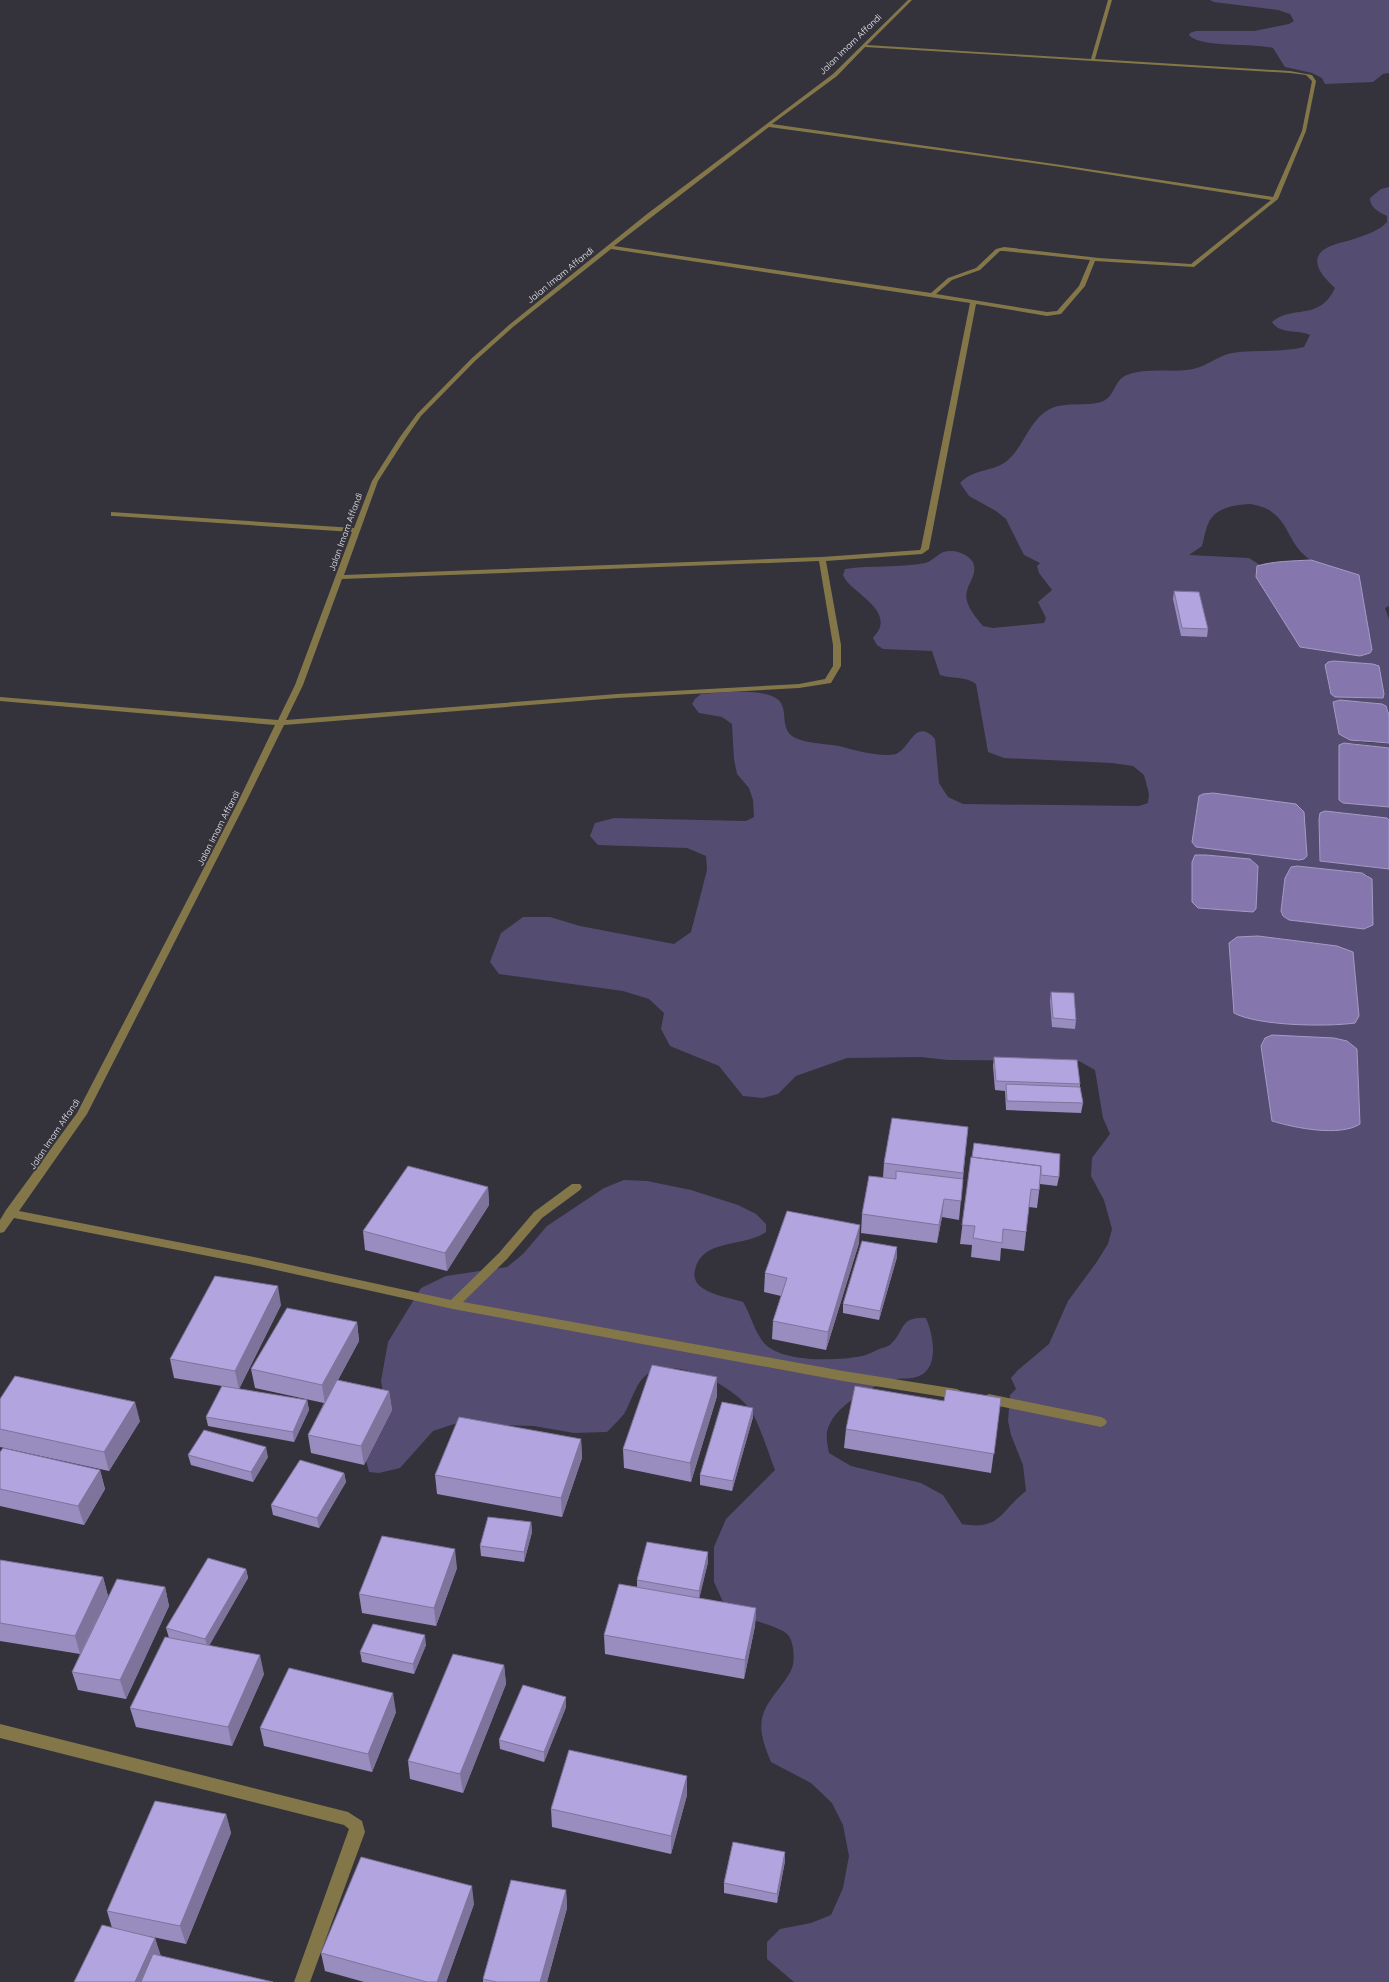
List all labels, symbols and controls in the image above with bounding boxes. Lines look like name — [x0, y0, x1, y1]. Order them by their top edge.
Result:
street label: Jalan Imam Affandi — [816, 11, 884, 77]
street label: Jalan Imam Affandi — [524, 245, 596, 305]
street label: Jalan Imam Affandi — [326, 491, 364, 573]
street label: Jalan Imam Affandi — [194, 789, 242, 867]
street label: Jalan Imam Affandi — [26, 1097, 82, 1171]

